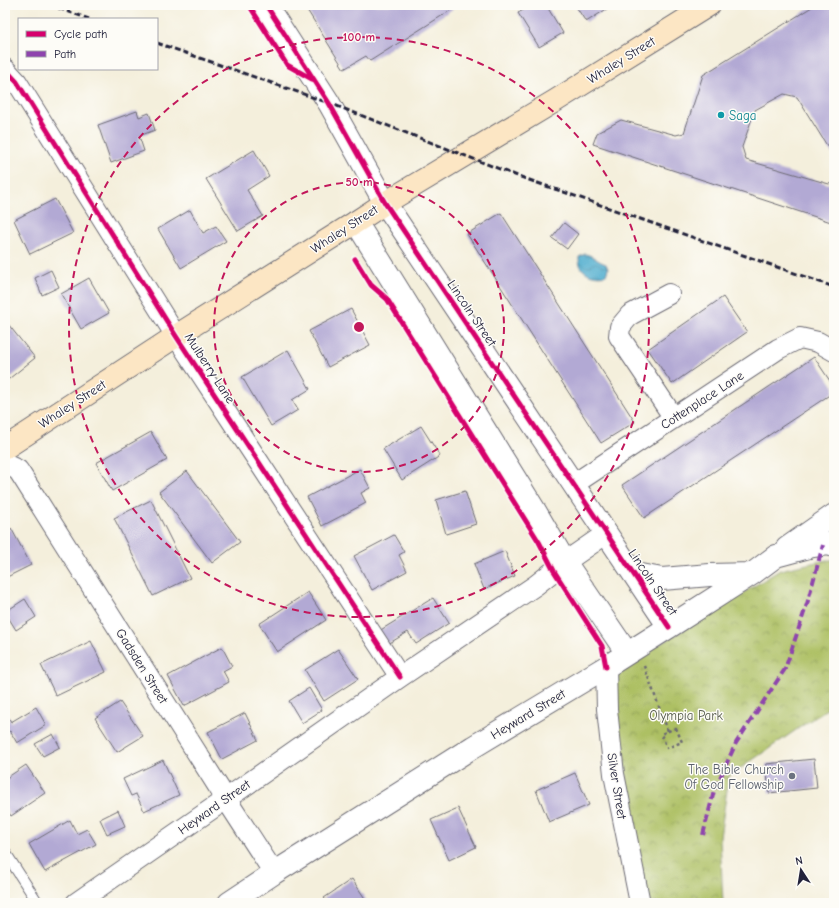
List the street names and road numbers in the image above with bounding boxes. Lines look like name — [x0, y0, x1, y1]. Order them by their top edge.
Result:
street label: Whaley Street — [584, 33, 659, 87]
street label: Whaley Street — [308, 201, 381, 256]
street label: Lincoln Street — [444, 277, 500, 350]
street label: Mulberry Lane — [182, 330, 239, 406]
street label: Cottenplace Lane — [658, 367, 747, 432]
street label: Whaley Street — [36, 376, 109, 431]
street label: Lincoln Street — [625, 546, 681, 619]
street label: Gadsden Street — [113, 626, 172, 707]
street label: Heyward Street — [488, 685, 569, 742]
street label: Silver Street — [604, 752, 630, 821]
street label: Heyward Street — [175, 776, 254, 837]

